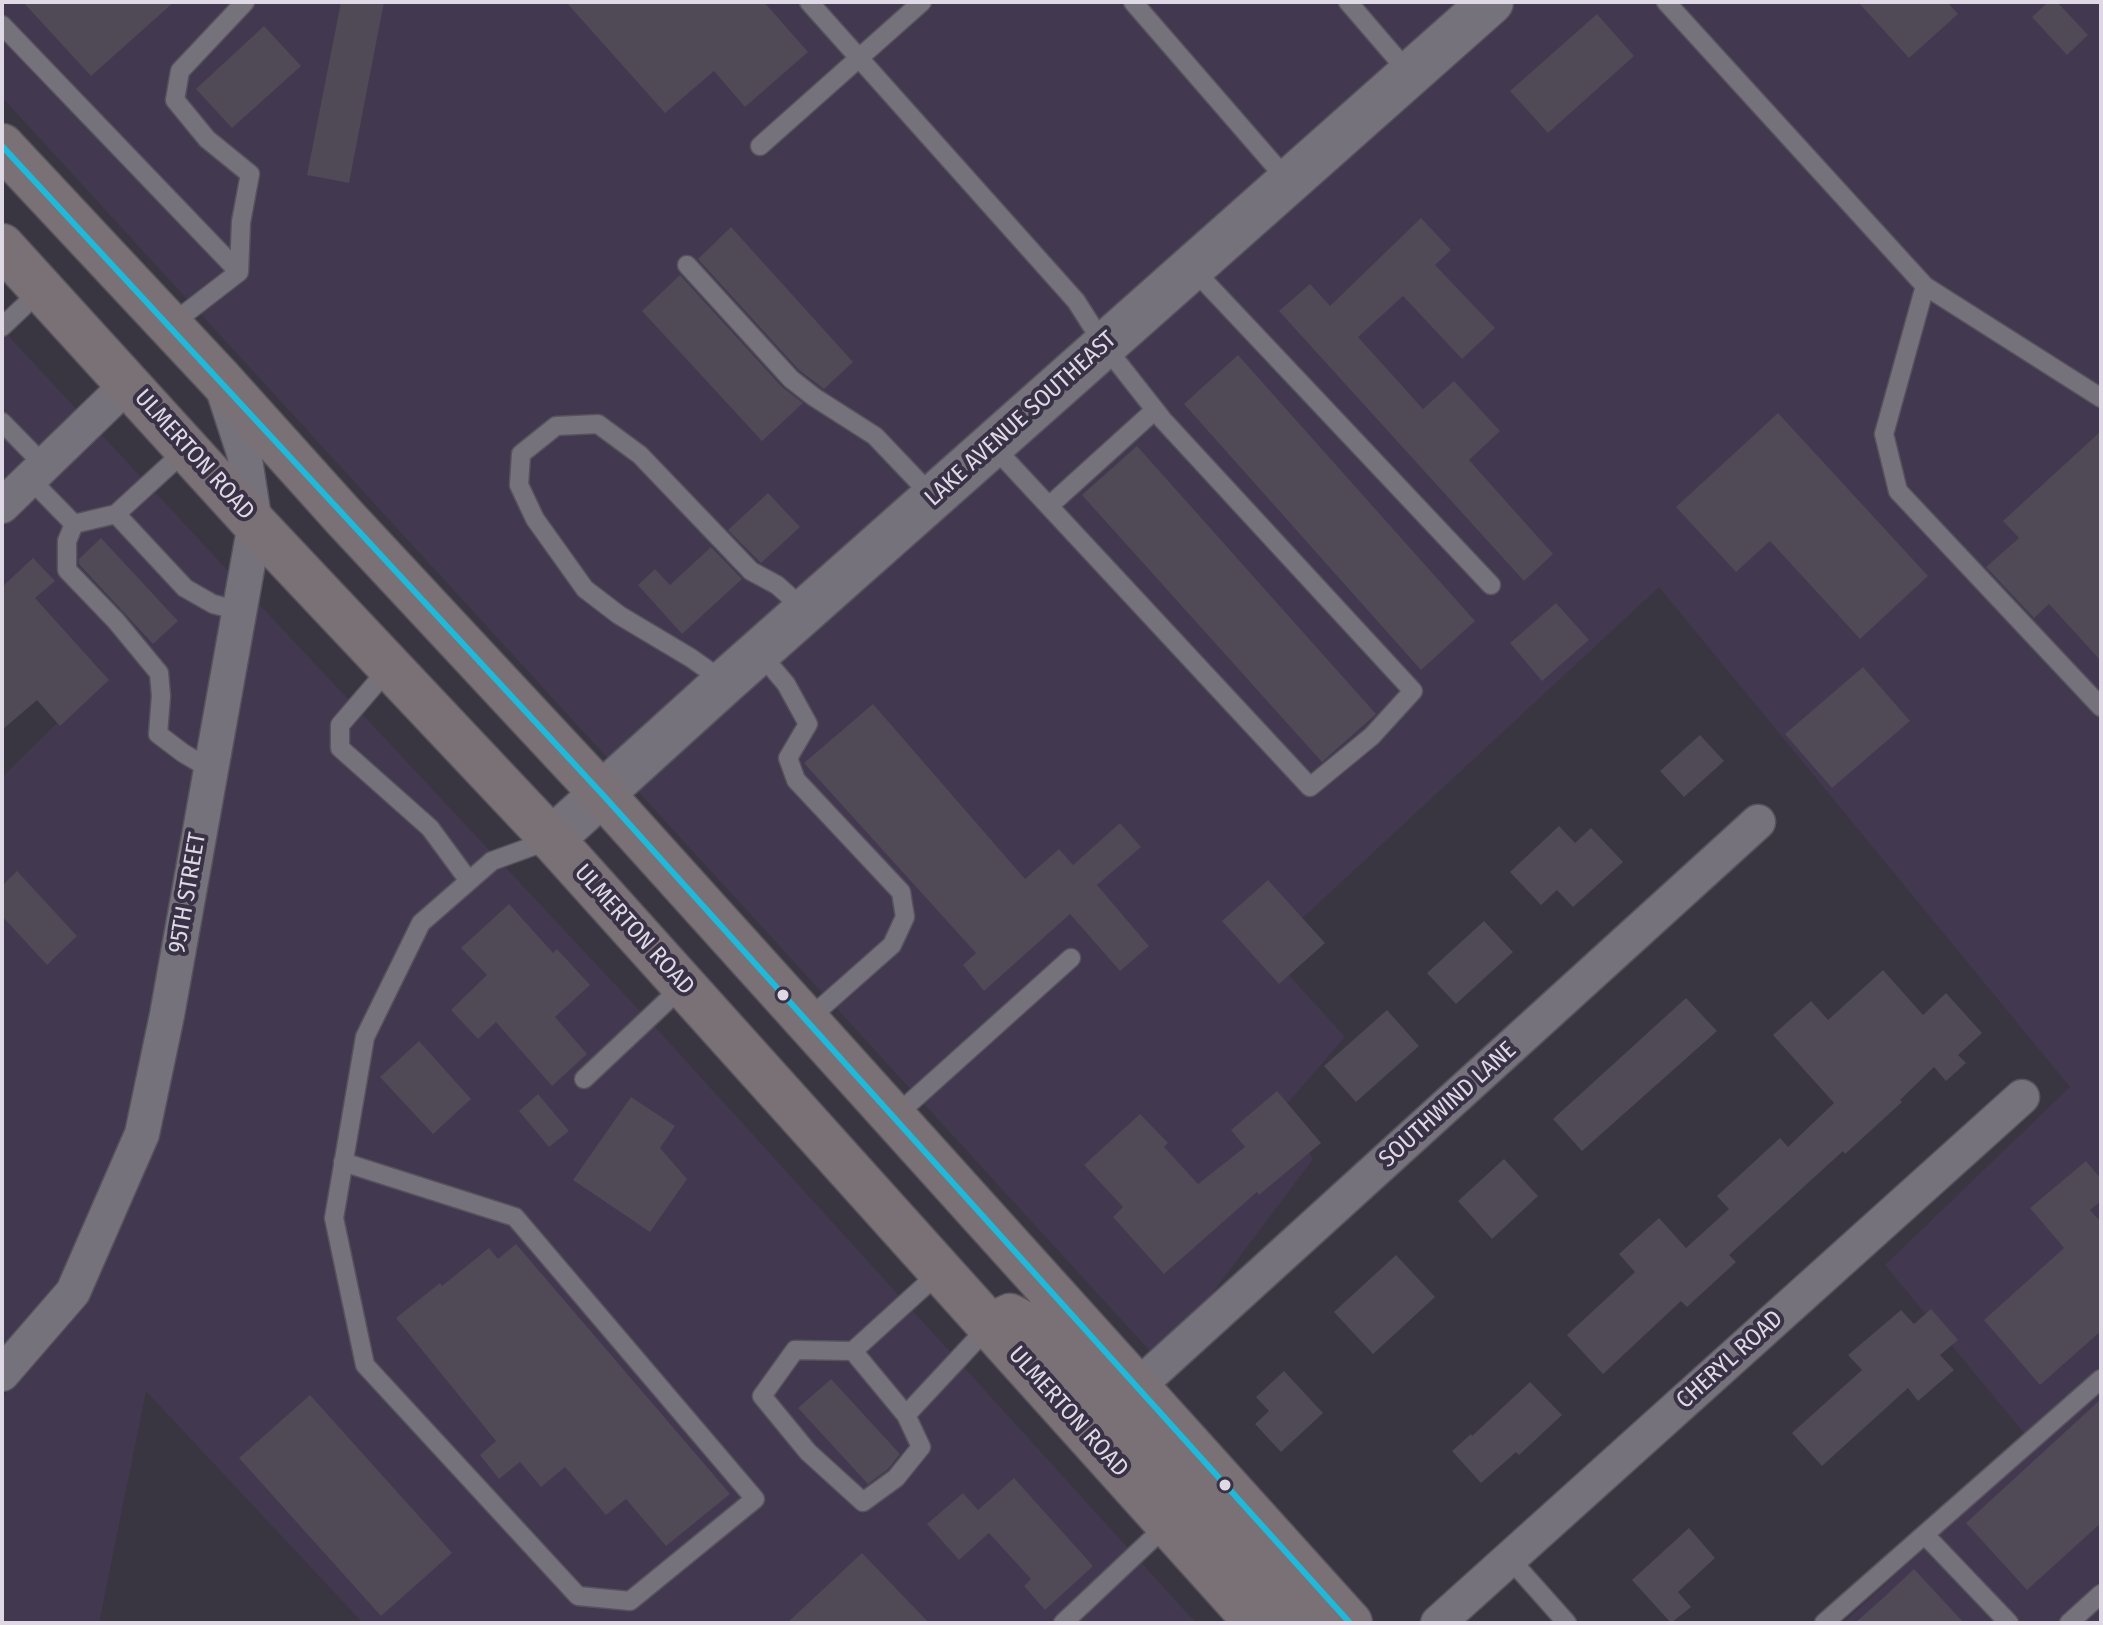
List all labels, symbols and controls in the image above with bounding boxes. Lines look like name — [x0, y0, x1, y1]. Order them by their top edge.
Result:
street label: LAKE AVENUE SOUTHEAST — [919, 326, 1123, 512]
street label: ULMERTON ROAD — [128, 384, 260, 526]
street label: 95TH STREET — [163, 830, 213, 956]
street label: ULMERTON ROAD — [568, 859, 700, 1001]
unlabelled marker — [775, 987, 791, 1003]
street label: SOUTHWIND LANE — [1374, 1036, 1522, 1174]
street label: CHERYL ROAD — [1671, 1305, 1789, 1415]
street label: ULMERTON ROAD — [1002, 1341, 1134, 1483]
unlabelled marker — [1217, 1477, 1233, 1493]

